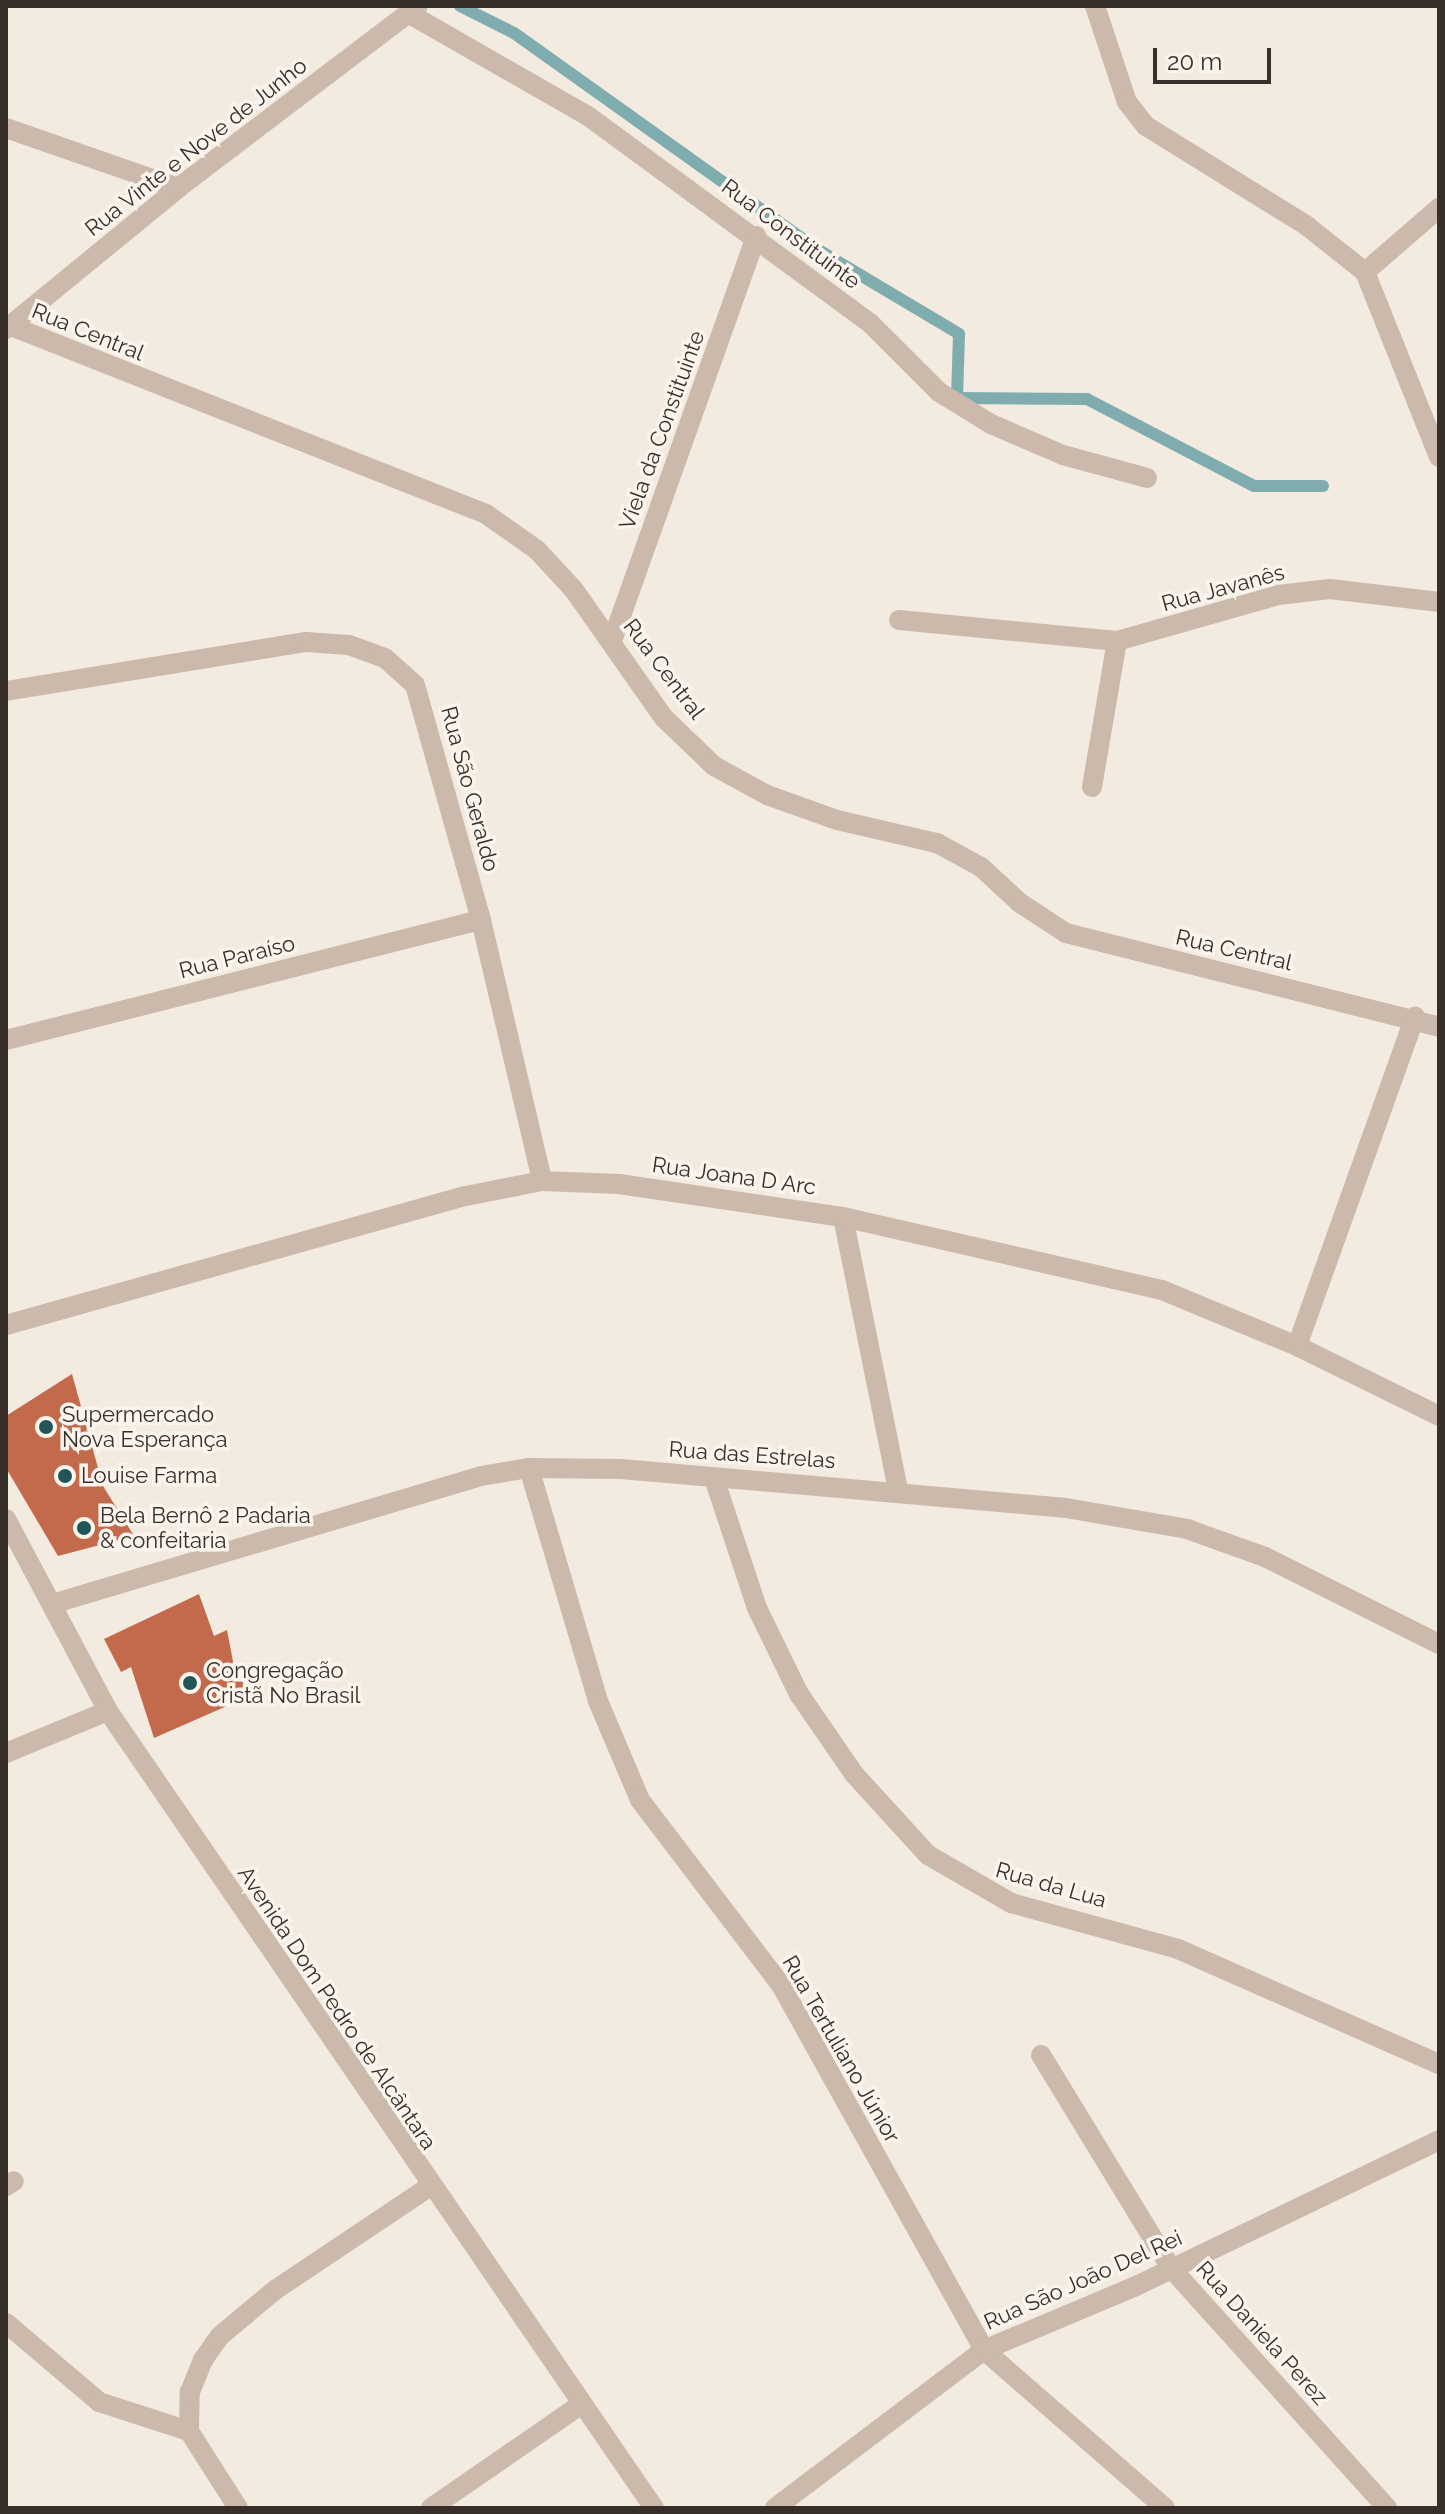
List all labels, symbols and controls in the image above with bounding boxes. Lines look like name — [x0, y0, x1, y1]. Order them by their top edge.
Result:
scale bar — [1157, 32, 1275, 82]
text: 20 m — [1167, 47, 1222, 76]
street label: Rua Vinte e Nove de Junho — [79, 52, 313, 242]
street label: Rua Constituinte — [716, 173, 866, 295]
street label: Rua Central — [28, 298, 148, 366]
street label: Viela da Constituinte — [614, 327, 710, 533]
street label: Rua Javanês — [1158, 559, 1288, 617]
street label: Rua Central — [618, 614, 710, 724]
street label: Rua São Geraldo — [435, 703, 505, 875]
street label: Rua Central — [1173, 924, 1295, 976]
street label: Rua Paraíso — [176, 930, 298, 984]
street label: Rua Joana D Arc — [650, 1151, 818, 1201]
place label: Supermercado Nova Esperança — [62, 1401, 228, 1452]
marker: Supermercado Nova Esperança — [37, 1418, 55, 1436]
street label: Rua das Estrelas — [668, 1436, 836, 1474]
place label: Louise Farma — [81, 1463, 217, 1489]
marker: Louise Farma — [56, 1467, 74, 1485]
place label: Bela Bernô 2 Padaria & confeitaria — [100, 1502, 311, 1554]
marker: Bela Bernô 2 Padaria & confeitaria — [75, 1519, 93, 1537]
place label: Congregação Cristã No Brasil — [206, 1657, 360, 1708]
marker: Congregação Cristã No Brasil — [181, 1674, 199, 1692]
street label: Rua da Lua — [993, 1857, 1109, 1913]
street label: Avenida Dom Pedro de Alcântara — [232, 1861, 442, 2155]
street label: Rua Tertuliano Júnior — [776, 1950, 906, 2148]
street label: Rua São João Del Rei — [979, 2224, 1187, 2336]
street label: Rua Daniela Perez — [1191, 2256, 1333, 2410]

